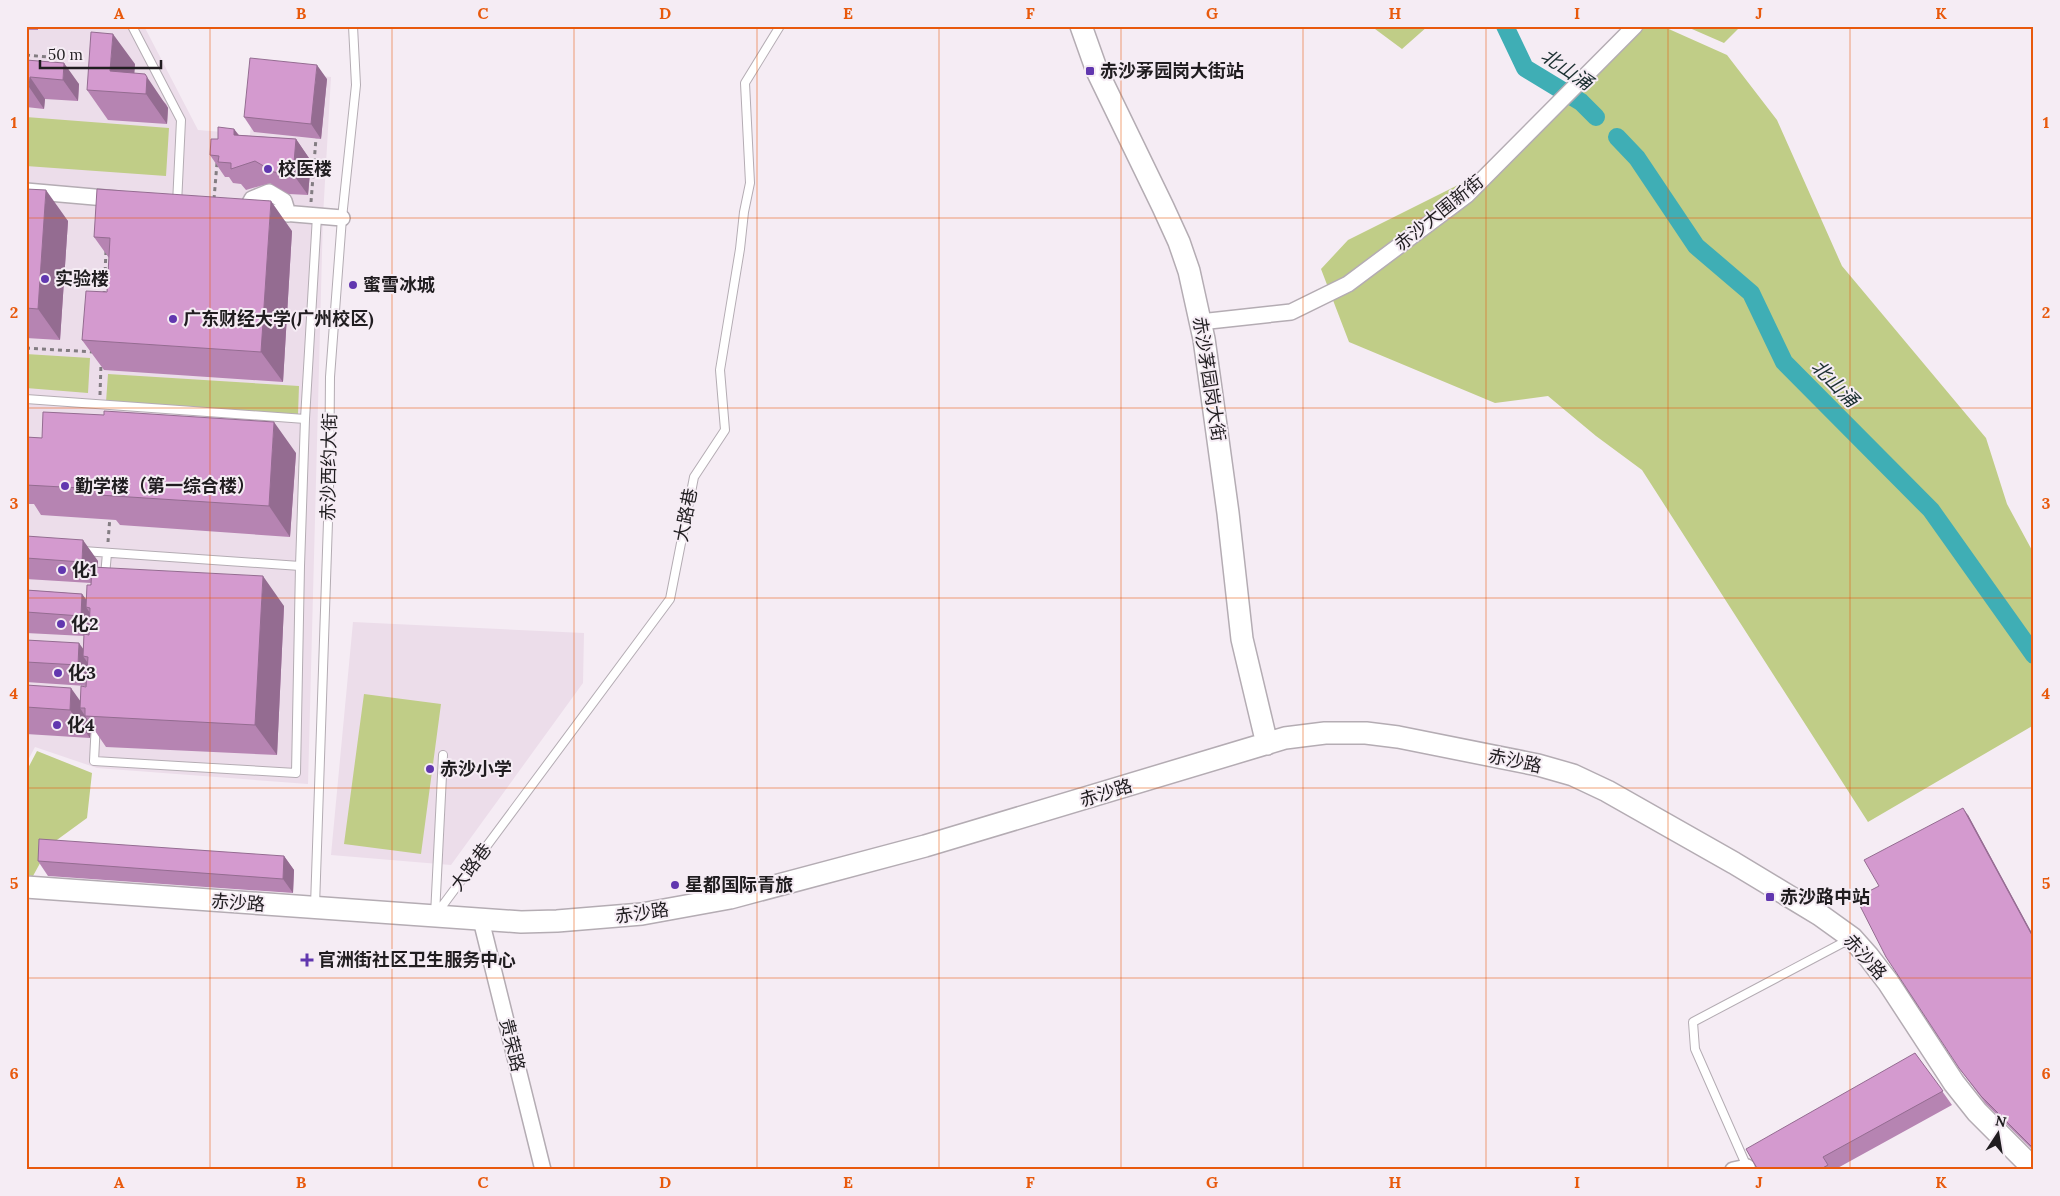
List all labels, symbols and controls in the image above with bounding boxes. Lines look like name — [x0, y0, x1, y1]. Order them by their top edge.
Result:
text: A — [114, 3, 125, 23]
text: B — [296, 3, 307, 23]
text: C — [477, 3, 489, 23]
text: D — [659, 3, 671, 23]
text: E — [843, 3, 853, 23]
text: F — [1025, 3, 1035, 23]
text: G — [1206, 3, 1218, 23]
text: H — [1389, 3, 1402, 23]
text: I — [1574, 3, 1580, 23]
text: J — [1755, 3, 1763, 23]
text: K — [1935, 3, 1947, 23]
scale bar — [40, 38, 161, 70]
water label: 北山涌 — [1537, 43, 1599, 96]
text: 50 m — [48, 45, 83, 64]
place label: 赤沙茅园岗大街站 — [1100, 59, 1244, 82]
marker: 赤沙茅园岗大街站 — [1084, 65, 1096, 77]
text: 1 — [11, 112, 17, 132]
text: 1 — [2043, 112, 2049, 132]
place label: 校医楼 — [278, 157, 332, 180]
marker: 校医楼 — [262, 163, 274, 175]
street label: 赤沙大围新街 — [1389, 170, 1488, 256]
place label: 实验楼 — [55, 267, 109, 290]
marker: 实验楼 — [39, 273, 51, 285]
place label: 蜜雪冰城 — [363, 273, 435, 296]
marker: 蜜雪冰城 — [347, 279, 359, 291]
text: 2 — [10, 302, 18, 322]
text: 2 — [2042, 302, 2050, 322]
place label: 广东财经大学(广州校区) — [183, 307, 374, 330]
marker: 广东财经大学(广州校区) — [167, 313, 179, 325]
street label: 赤沙茅园岗大街 — [1188, 315, 1231, 443]
water label: 北山涌 — [1806, 354, 1865, 413]
street label: 赤沙西约大街 — [316, 413, 341, 521]
place label: 勤学楼（第一综合楼） — [75, 474, 255, 497]
marker: 勤学楼（第一综合楼） — [59, 480, 71, 492]
street label: 大路巷 — [669, 486, 702, 544]
text: 3 — [10, 493, 19, 513]
text: 3 — [2042, 493, 2051, 513]
place label: 化1 — [72, 558, 97, 581]
marker: 化1 — [56, 564, 68, 576]
place label: 化2 — [71, 612, 99, 635]
marker: 化2 — [55, 618, 67, 630]
place label: 化3 — [68, 661, 96, 684]
marker: 化3 — [52, 667, 64, 679]
text: 4 — [10, 683, 19, 703]
text: 4 — [2042, 683, 2051, 703]
place label: 化4 — [67, 713, 95, 736]
marker: 化4 — [51, 719, 63, 731]
street label: 赤沙路 — [1486, 744, 1544, 777]
place label: 赤沙小学 — [440, 757, 512, 780]
marker: 赤沙小学 — [424, 763, 436, 775]
street label: 赤沙路 — [1077, 774, 1135, 811]
street label: 大路巷 — [445, 838, 496, 895]
text: 5 — [10, 873, 19, 893]
place label: 星都国际青旅 — [685, 873, 793, 896]
text: 5 — [2042, 873, 2051, 893]
marker: 星都国际青旅 — [669, 879, 681, 891]
place label: 赤沙路中站 — [1780, 885, 1870, 908]
street label: 赤沙路 — [210, 889, 266, 916]
marker: 赤沙路中站 — [1764, 891, 1776, 903]
street label: 赤沙路 — [614, 897, 670, 928]
street label: 赤沙路 — [1839, 929, 1892, 984]
place label: 官洲街社区卫生服务中心 — [318, 948, 516, 971]
marker: 官洲街社区卫生服务中心 — [300, 953, 314, 967]
street label: 贵荣路 — [495, 1016, 530, 1074]
text: 6 — [9, 1063, 19, 1083]
text: 6 — [2041, 1063, 2051, 1083]
north arrow — [1972, 1108, 2022, 1158]
text: N — [1994, 1111, 2008, 1131]
text: A — [114, 1172, 125, 1192]
text: B — [296, 1172, 307, 1192]
text: C — [477, 1172, 489, 1192]
text: D — [659, 1172, 671, 1192]
text: E — [843, 1172, 853, 1192]
text: F — [1025, 1172, 1035, 1192]
text: G — [1206, 1172, 1218, 1192]
text: H — [1389, 1172, 1402, 1192]
text: I — [1574, 1172, 1580, 1192]
text: J — [1755, 1172, 1763, 1192]
text: K — [1935, 1172, 1947, 1192]

